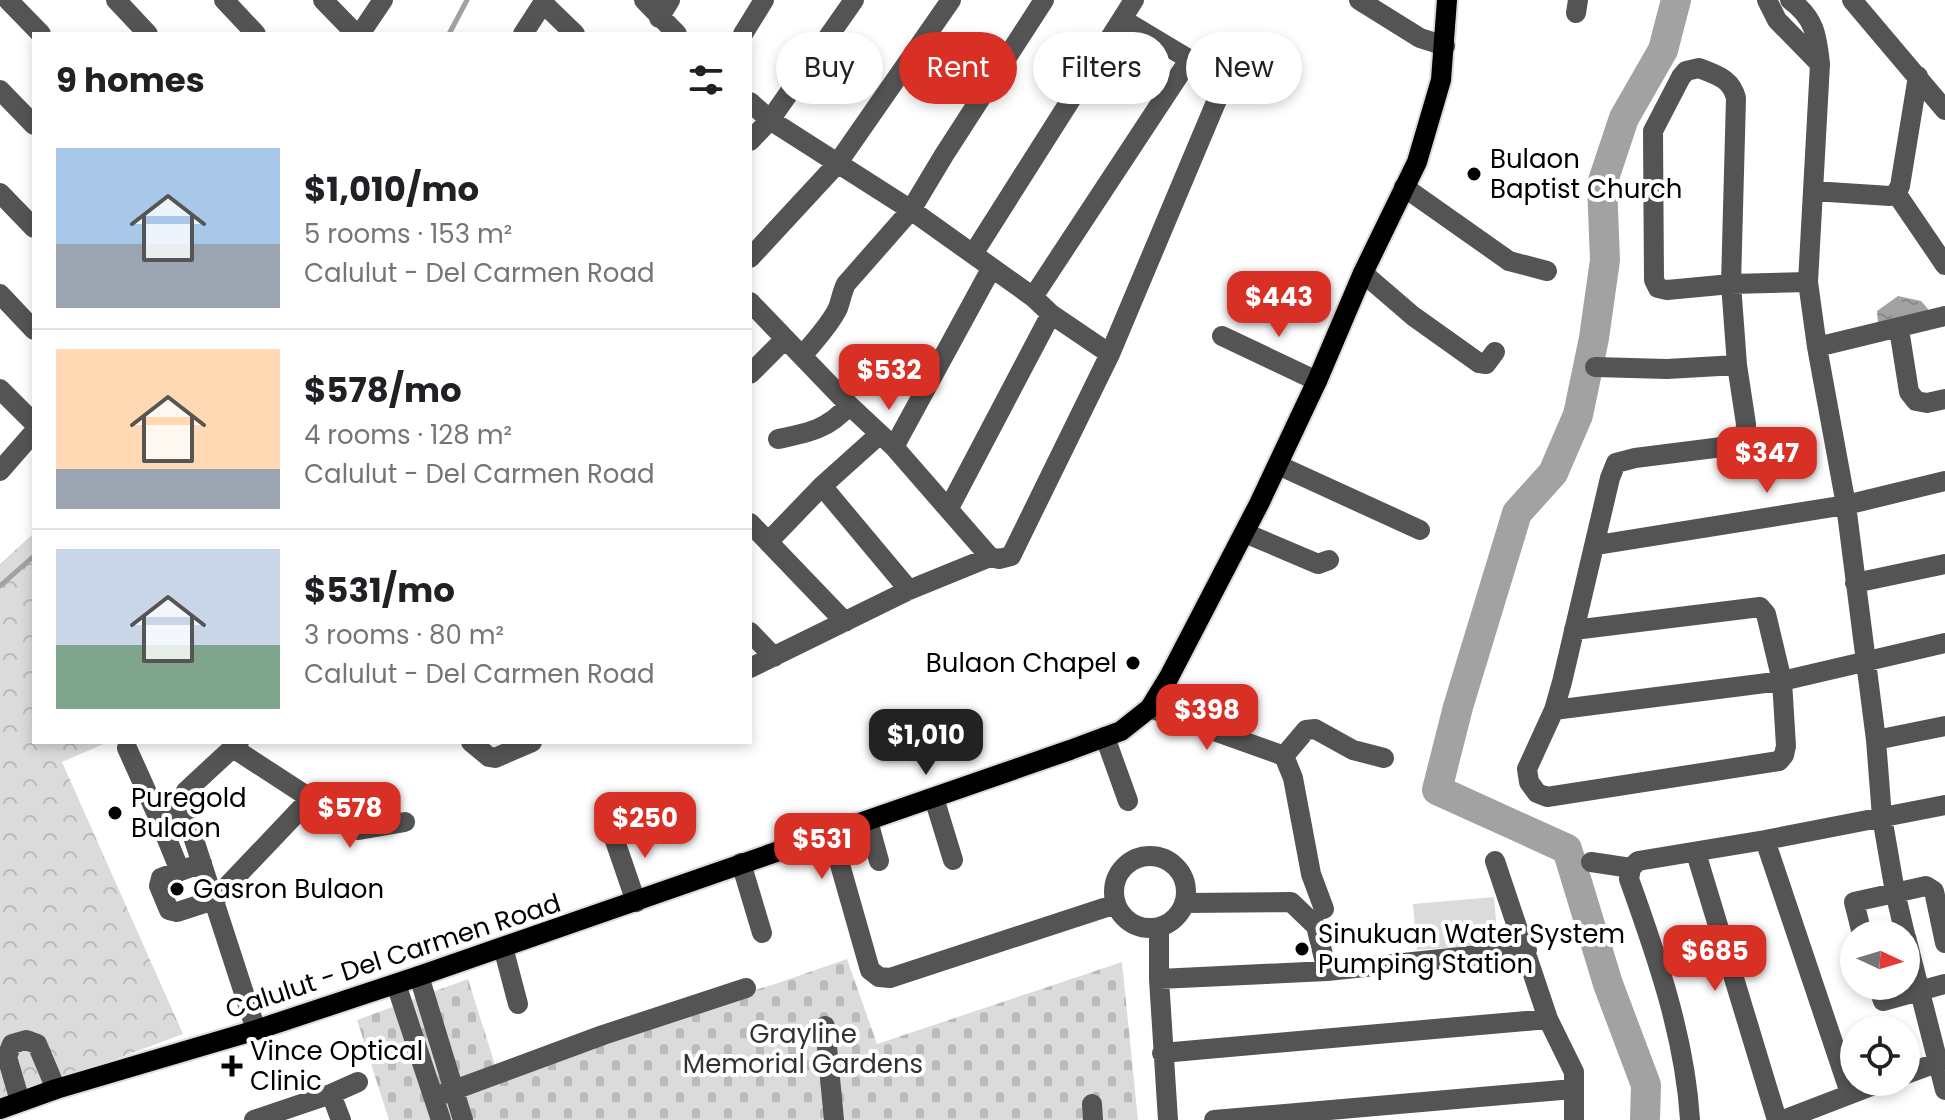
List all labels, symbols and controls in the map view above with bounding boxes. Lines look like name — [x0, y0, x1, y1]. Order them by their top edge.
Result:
chip: Buy — [776, 32, 883, 104]
chip: Rent — [899, 32, 1017, 104]
chip: Filters — [1033, 32, 1170, 104]
chip: New — [1186, 32, 1302, 104]
text: 9 homes — [56, 56, 205, 104]
icon: filters — [684, 58, 728, 102]
place label: Bulaon Baptist Church — [1490, 141, 1682, 207]
text: $1,010/mo — [304, 165, 479, 213]
marker: Bulaon Baptist Church — [1465, 165, 1483, 183]
icon: home — [120, 180, 216, 276]
text: 5 rooms · 153 m² — [304, 216, 512, 252]
text: Calulut - Del Carmen Road — [304, 255, 655, 291]
pin: $443 — [1232, 271, 1326, 339]
text: $443 — [1245, 279, 1313, 315]
pin: $532 — [842, 344, 936, 412]
text: $532 — [857, 352, 921, 388]
text: $578/mo — [304, 366, 462, 414]
icon: home — [120, 381, 216, 477]
text: 4 rooms · 128 m² — [304, 417, 512, 453]
pin: $347 — [1720, 427, 1814, 495]
text: $347 — [1735, 435, 1799, 471]
text: Calulut - Del Carmen Road — [304, 456, 655, 492]
text: $531/mo — [304, 566, 455, 614]
icon: home — [120, 581, 216, 677]
text: 3 rooms · 80 m² — [304, 617, 504, 653]
place label: Bulaon Chapel — [926, 645, 1117, 681]
marker: Bulaon Chapel — [1124, 654, 1142, 672]
text: Calulut - Del Carmen Road — [304, 656, 655, 692]
pin: $398 — [1160, 684, 1254, 752]
text: $398 — [1174, 692, 1240, 728]
pin: $1,010 — [861, 709, 991, 777]
text: $1,010 — [887, 717, 965, 753]
place label: Puregold Bulaon — [131, 780, 247, 846]
pin: $578 — [303, 782, 397, 850]
text: $578 — [318, 790, 382, 826]
pin: $250 — [598, 792, 692, 860]
text: $250 — [612, 800, 678, 836]
marker: Puregold Bulaon — [106, 804, 124, 822]
pin: $531 — [775, 813, 869, 881]
text: $531 — [792, 821, 852, 857]
place label: Gasron Bulaon — [193, 871, 384, 907]
marker: Gasron Bulaon — [168, 880, 186, 898]
street label: Calulut - Del Carmen Road — [221, 885, 565, 1027]
place label: Sinukuan Water System Pumping Station — [1318, 916, 1625, 982]
north arrow — [1840, 920, 1920, 1000]
map controls — [1840, 920, 1920, 1096]
pin: $685 — [1668, 925, 1762, 993]
text: $685 — [1681, 933, 1749, 969]
marker: Sinukuan Water System Pumping Station — [1293, 940, 1311, 958]
park label: Grayline Memorial Gardens — [683, 1016, 923, 1082]
button: locate — [1840, 1016, 1920, 1096]
place label: Vince Optical Clinic — [250, 1033, 423, 1099]
marker: Vince Optical Clinic — [221, 1055, 243, 1077]

